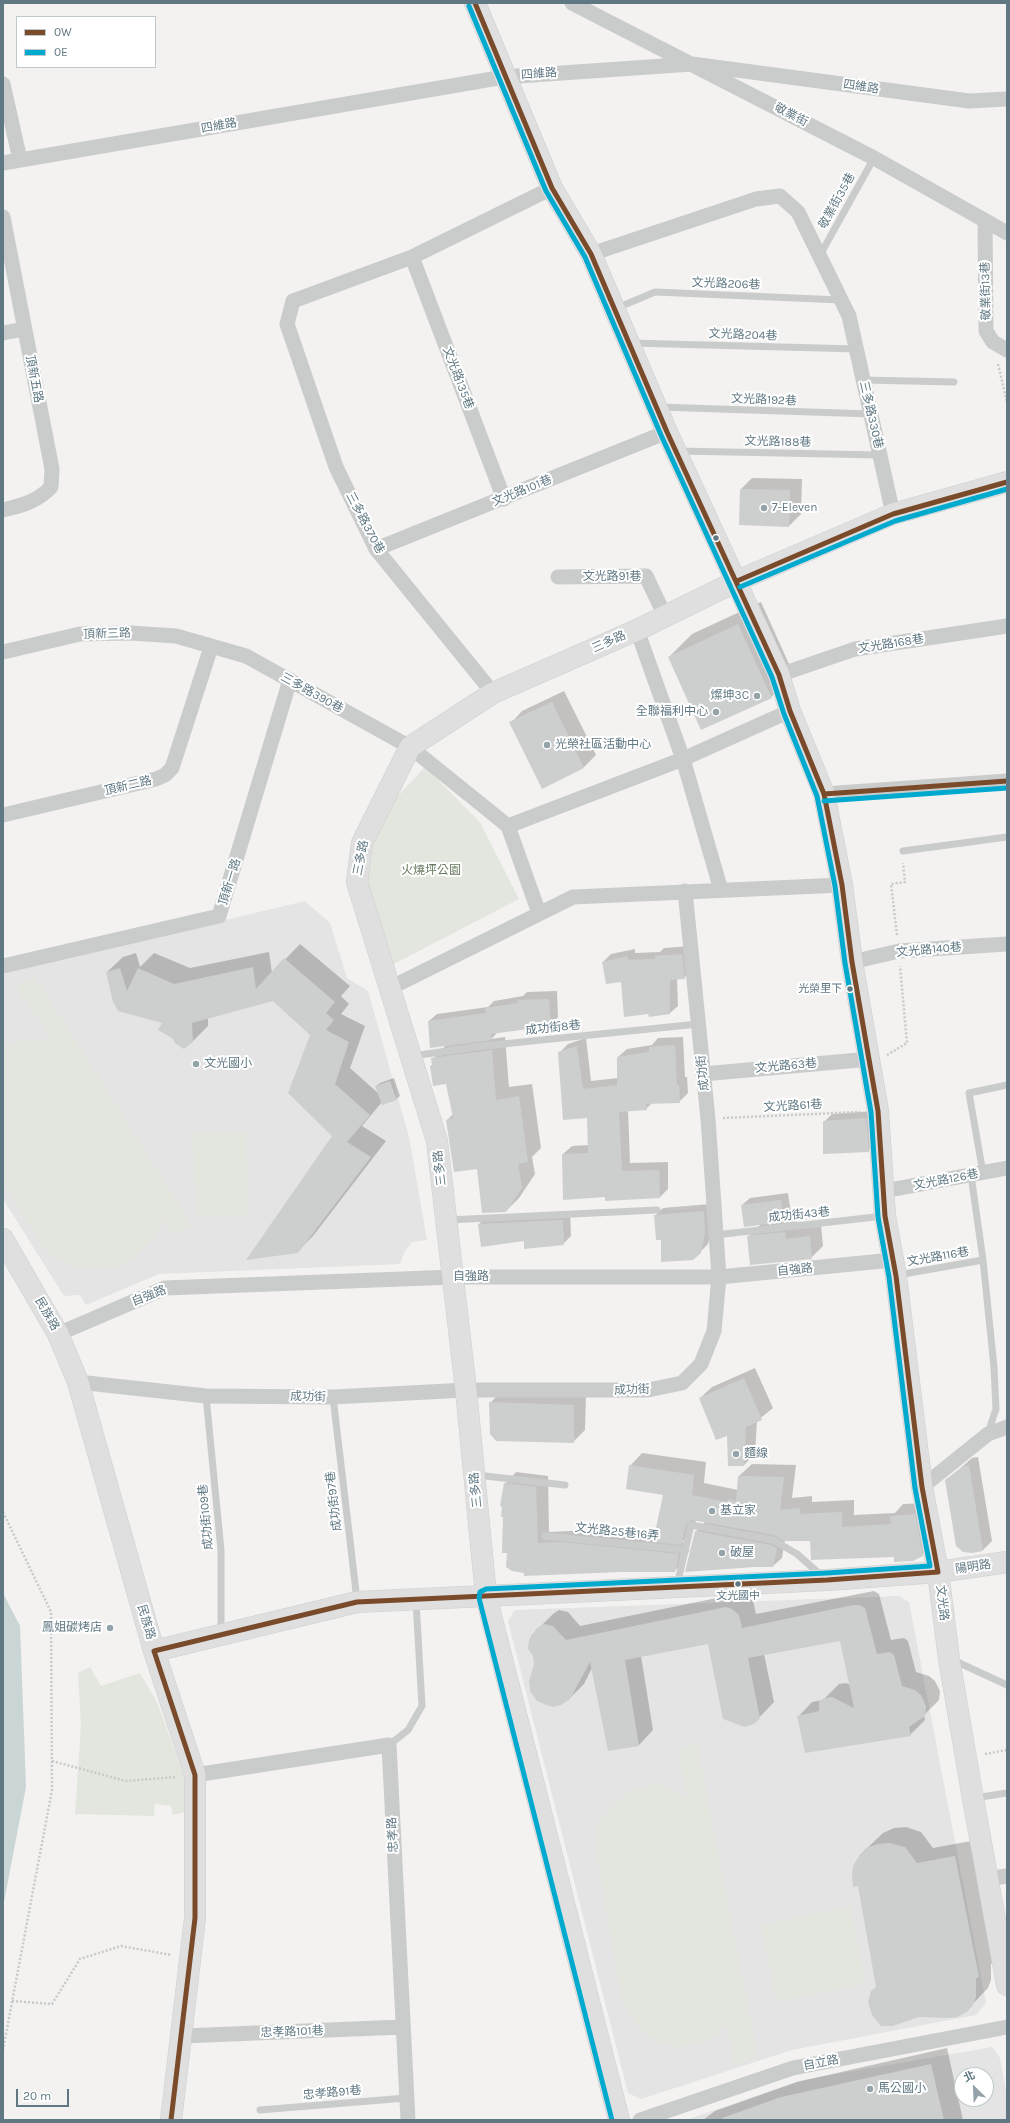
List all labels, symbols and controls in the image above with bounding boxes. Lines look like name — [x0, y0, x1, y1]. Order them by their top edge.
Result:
legend — [16, 16, 156, 68]
text: 0W — [54, 25, 72, 39]
text: 0E — [54, 45, 68, 59]
street label: 四維路 — [521, 66, 557, 82]
street label: 四維路 — [842, 77, 880, 97]
street label: 敬業街 — [772, 100, 810, 130]
street label: 四維路 — [200, 116, 238, 136]
street label: 敬業街35巷 — [816, 170, 858, 232]
street label: 敬業街13巷 — [978, 261, 994, 321]
street label: 文光路206巷 — [691, 276, 761, 292]
street label: 文光路204巷 — [708, 327, 778, 343]
street label: 文光路135巷 — [439, 345, 477, 411]
street label: 頂新五路 — [22, 354, 46, 404]
street label: 三多路330巷 — [856, 380, 886, 450]
street label: 文光路192巷 — [731, 392, 797, 408]
street label: 文光路188巷 — [745, 434, 811, 450]
street label: 文光路101巷 — [490, 473, 554, 509]
street label: 三多路370巷 — [343, 490, 387, 556]
place label: 7-Eleven — [772, 501, 818, 515]
marker: 7-Eleven — [759, 503, 769, 513]
unlabelled marker — [711, 533, 721, 543]
street label: 文光路91巷 — [583, 570, 641, 584]
street label: 頂新三路 — [83, 626, 131, 642]
street label: 三多路 — [590, 628, 628, 656]
street label: 文光路168巷 — [857, 632, 925, 656]
street label: 三多路390巷 — [278, 670, 346, 716]
place label: 燦坤3C — [711, 689, 749, 703]
marker: 燦坤3C — [752, 691, 762, 701]
place label: 全聯福利中心 — [636, 705, 708, 719]
marker: 全聯福利中心 — [711, 707, 721, 717]
place label: 光榮社區活動中心 — [555, 738, 651, 752]
marker: 光榮社區活動中心 — [542, 740, 552, 750]
street label: 頂新二路 — [103, 774, 153, 798]
street label: 三多路 — [350, 839, 372, 877]
street label: 頂新一路 — [216, 857, 244, 907]
park label: 火燒坪公園 — [401, 864, 461, 878]
street label: 文光路140巷 — [896, 940, 962, 960]
place label: 光榮里下 — [798, 982, 842, 996]
marker: 光榮里下 — [845, 984, 855, 994]
street label: 成功街8巷 — [525, 1018, 581, 1038]
street label: 成功街 — [694, 1054, 712, 1092]
street label: 文光路63巷 — [755, 1056, 817, 1076]
place label: 文光國小 — [204, 1057, 252, 1071]
marker: 文光國小 — [191, 1059, 201, 1069]
street label: 文光路61巷 — [763, 1097, 823, 1115]
street label: 三多路 — [431, 1149, 449, 1187]
street label: 文光路126巷 — [912, 1167, 980, 1193]
street label: 成功街43巷 — [768, 1205, 830, 1225]
street label: 文光路116巷 — [906, 1244, 970, 1270]
street label: 自強路 — [776, 1261, 814, 1279]
street label: 自強路 — [453, 1270, 489, 1284]
street label: 自強路 — [130, 1283, 168, 1309]
street label: 民族路 — [32, 1295, 62, 1333]
street label: 成功街 — [614, 1382, 650, 1398]
street label: 成功街 — [290, 1389, 326, 1405]
place label: 麵線 — [744, 1447, 768, 1461]
marker: 麵線 — [731, 1449, 741, 1459]
street label: 成功街97巷 — [323, 1470, 345, 1532]
street label: 三多路 — [467, 1471, 485, 1509]
street label: 成功街109巷 — [196, 1483, 216, 1551]
place label: 基立家 — [720, 1504, 756, 1518]
marker: 基立家 — [707, 1506, 717, 1516]
street label: 文光路25巷16弄 — [574, 1520, 660, 1544]
place label: 破屋 — [730, 1546, 754, 1560]
marker: 破屋 — [717, 1548, 727, 1558]
street label: 陽明路 — [954, 1557, 992, 1577]
marker: 文光國中 — [733, 1579, 743, 1589]
street label: 文光路 — [933, 1584, 951, 1622]
place label: 文光國中 — [716, 1589, 760, 1603]
street label: 民族路 — [134, 1603, 158, 1641]
place label: 鳳姐碳烤店 — [42, 1621, 102, 1635]
marker: 鳳姐碳烤店 — [105, 1623, 115, 1633]
street label: 忠孝路 — [385, 1817, 401, 1853]
street label: 忠孝路101巷 — [260, 2024, 324, 2040]
street label: 自立路 — [802, 2052, 840, 2074]
north arrow — [954, 2067, 994, 2107]
text: 北 — [962, 2068, 977, 2085]
scale bar — [18, 2081, 71, 2107]
place label: 馬公國小 — [878, 2082, 926, 2096]
street label: 忠孝路91巷 — [302, 2083, 362, 2103]
marker: 馬公國小 — [865, 2084, 875, 2094]
text: 20 m — [23, 2089, 51, 2103]

